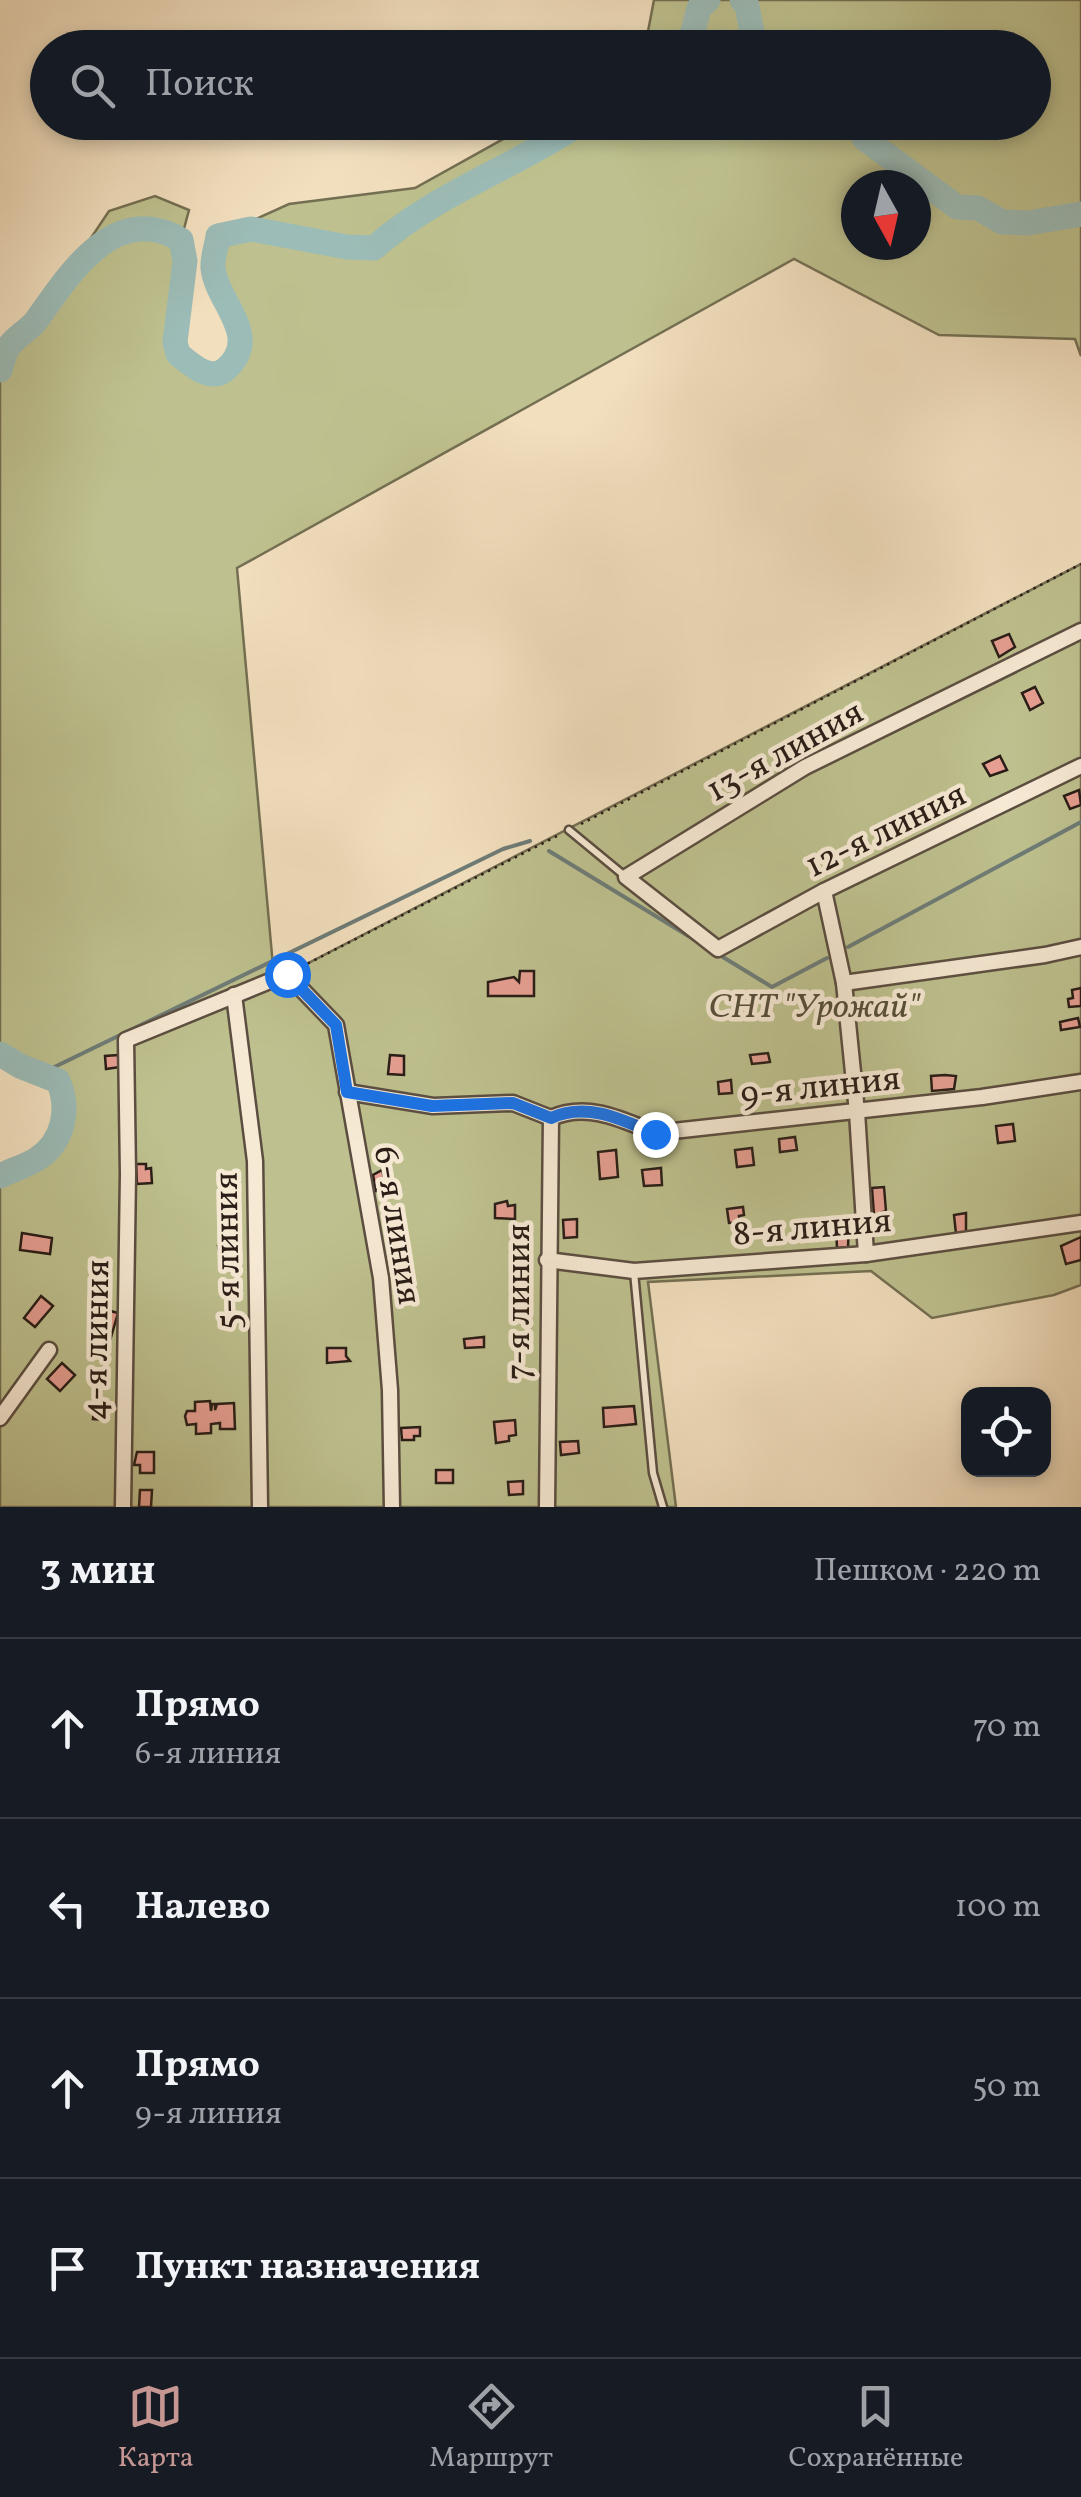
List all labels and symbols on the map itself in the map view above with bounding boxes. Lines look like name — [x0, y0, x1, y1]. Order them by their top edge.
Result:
north arrow — [841, 170, 931, 260]
street label: 13-я линия — [698, 690, 873, 815]
street label: 12-я линия — [798, 772, 975, 891]
route start — [265, 952, 311, 998]
park label: СНТ "Урожай" — [708, 984, 921, 1032]
street label: 9-я линия — [738, 1056, 903, 1120]
route end — [633, 1112, 679, 1158]
street label: 6-я линия — [360, 1143, 432, 1308]
street label: 5-я линия — [204, 1172, 254, 1330]
street label: 8-я линия — [731, 1198, 894, 1260]
street label: 7-я линия — [496, 1224, 544, 1380]
street label: 4-я линия — [73, 1259, 123, 1421]

